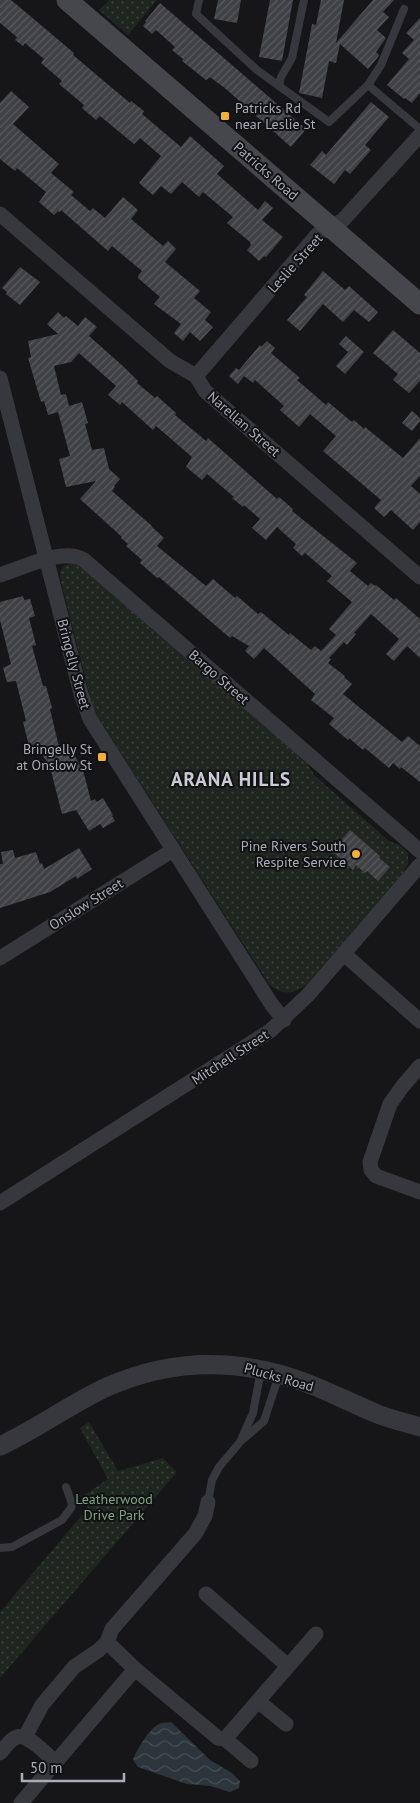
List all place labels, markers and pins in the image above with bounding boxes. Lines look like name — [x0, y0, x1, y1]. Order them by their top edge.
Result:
place label: Patricks Rd near Leslie St — [235, 99, 316, 133]
marker: Patricks Rd near Leslie St — [219, 110, 231, 122]
place label: Bringelly St at Onslow St — [16, 740, 92, 774]
marker: Bringelly St at Onslow St — [96, 751, 108, 763]
place label: Pine Rivers South Respite Service — [241, 837, 346, 871]
marker: Pine Rivers South Respite Service — [350, 848, 362, 860]

